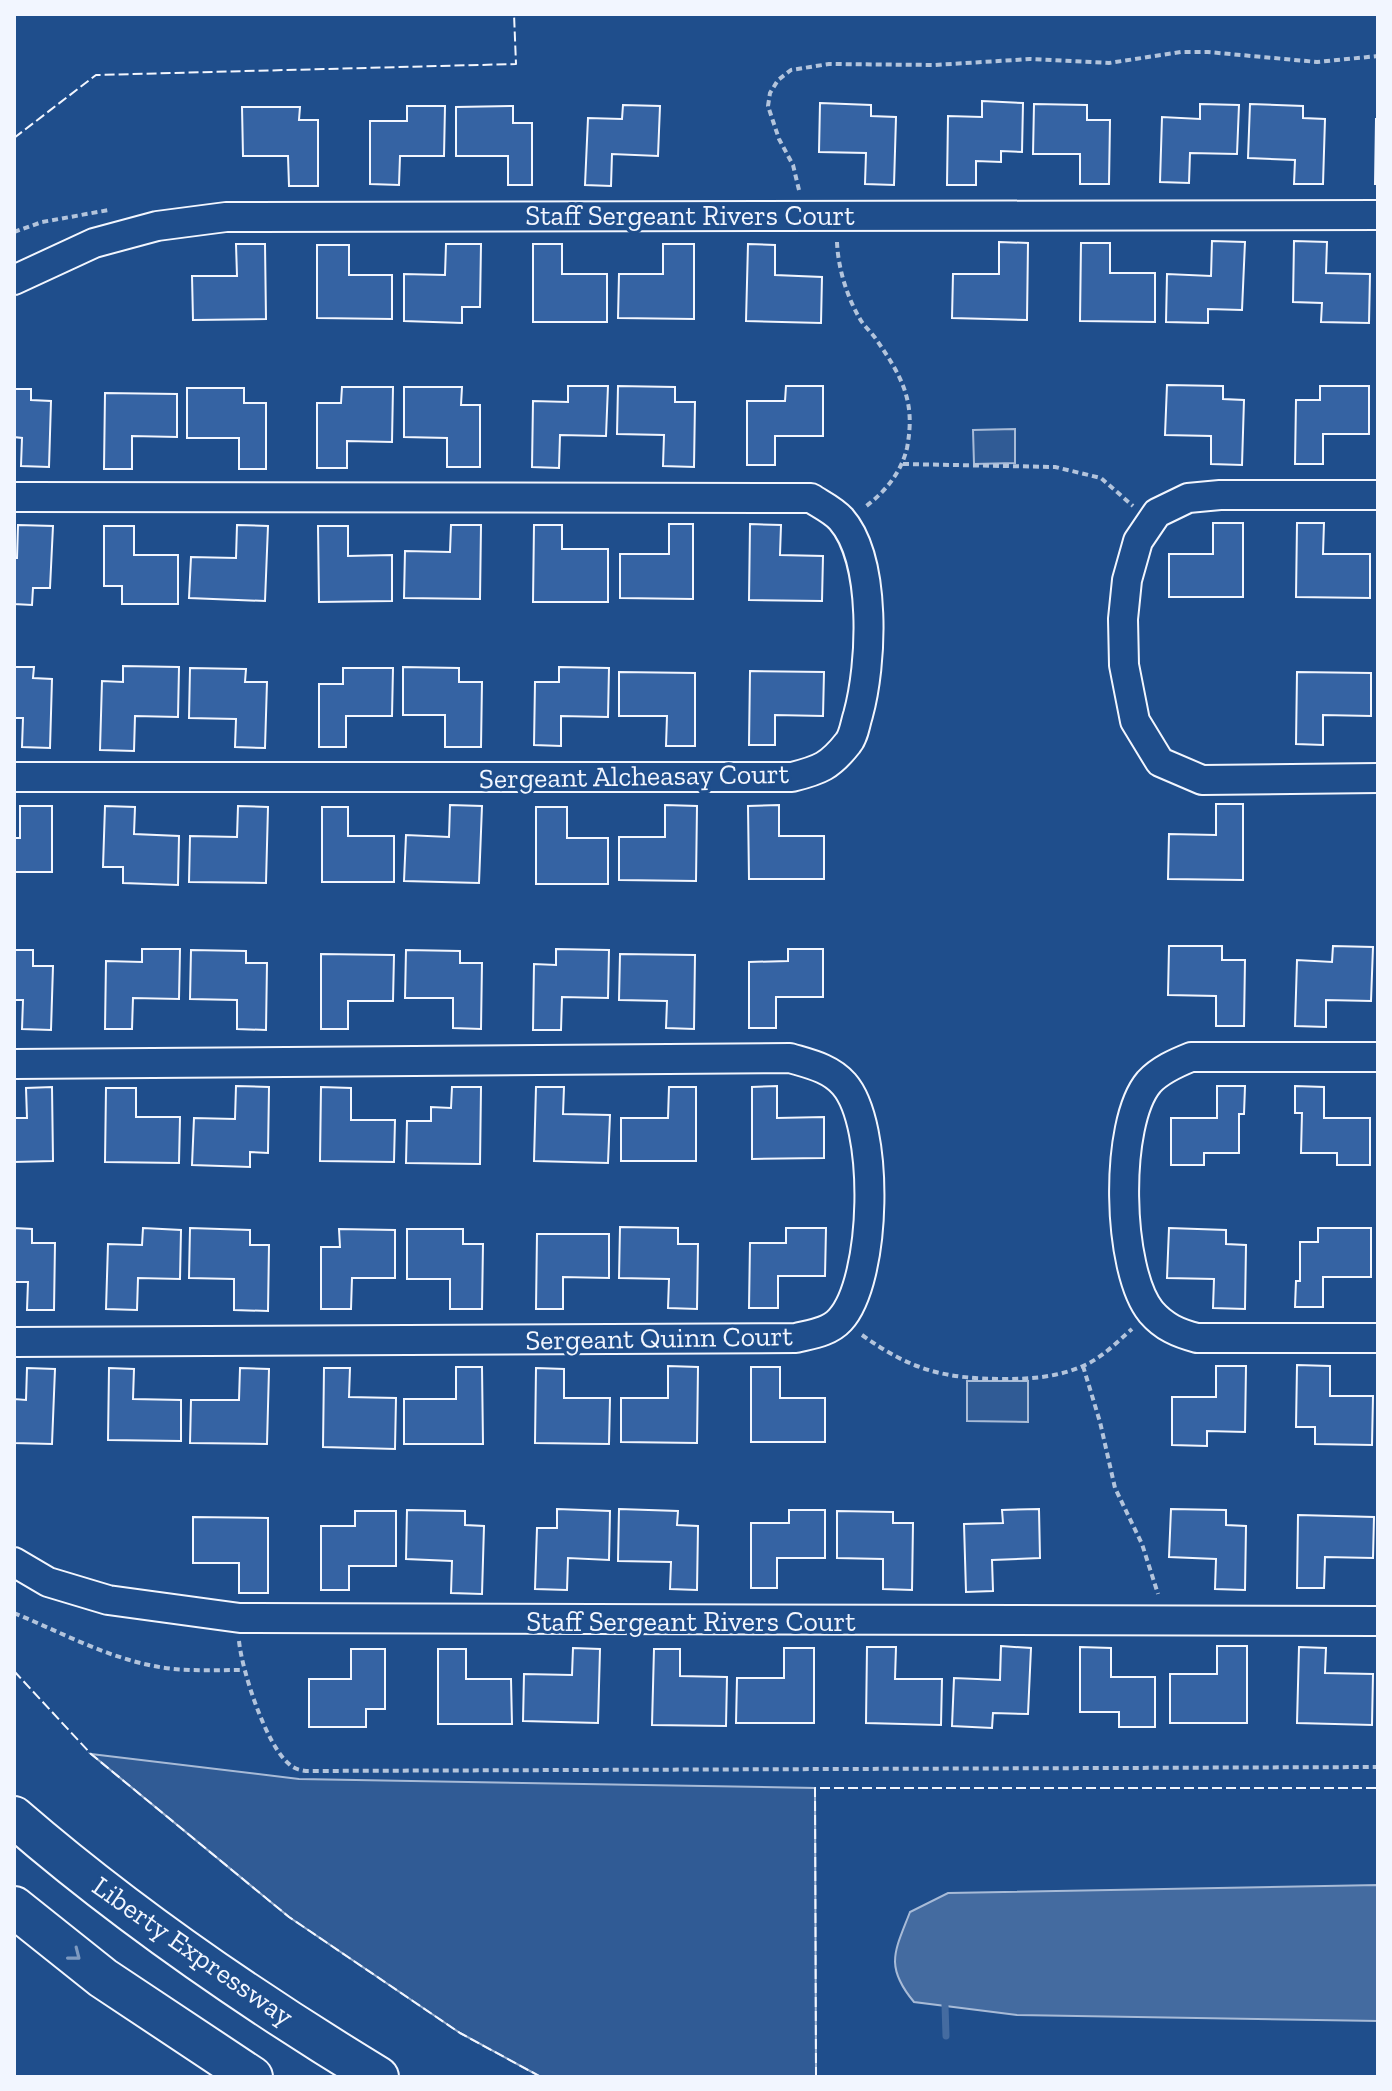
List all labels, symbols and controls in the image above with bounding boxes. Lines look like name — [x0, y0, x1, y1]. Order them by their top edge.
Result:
street label: Staff Sergeant Rivers Court — [525, 199, 855, 232]
street label: Sergeant Alcheasay Court — [479, 757, 790, 795]
street label: Sergeant Quinn Court — [525, 1319, 794, 1357]
street label: Staff Sergeant Rivers Court — [526, 1605, 856, 1638]
street label: Liberty Expressway — [86, 1869, 300, 2033]
one-way arrow — [66, 1946, 81, 1960]

